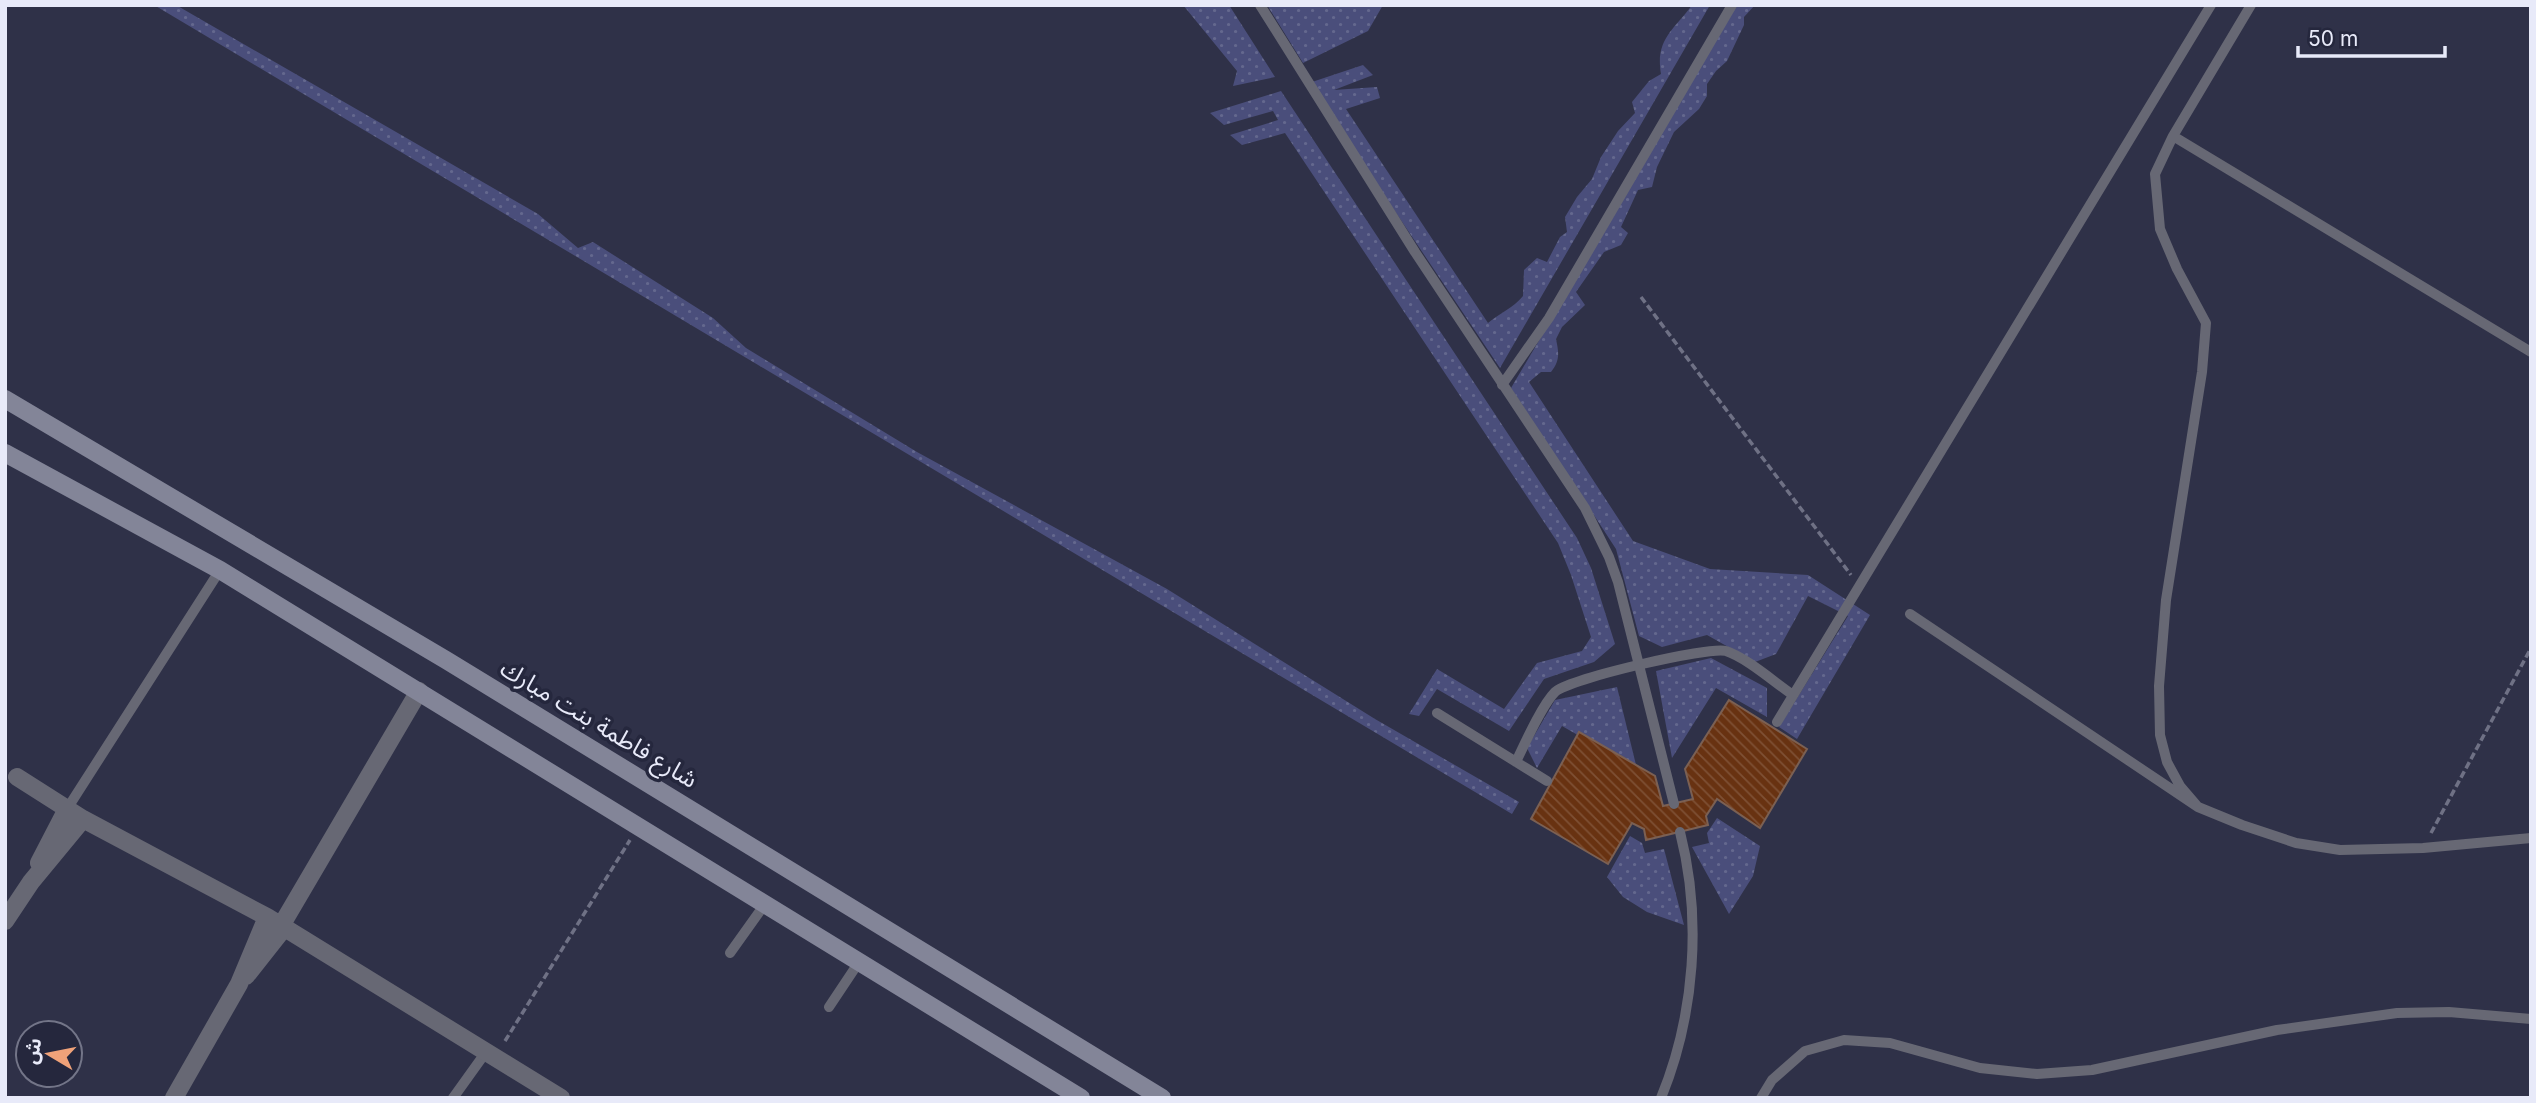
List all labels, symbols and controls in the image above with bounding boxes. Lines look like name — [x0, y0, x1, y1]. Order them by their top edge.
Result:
scale bar — [2298, 14, 2445, 58]
text: 50 m — [2308, 26, 2358, 51]
street label: شارع فاطمة بنت مبارك — [494, 653, 703, 796]
north arrow — [14, 1019, 84, 1089]
text: ش — [19, 1036, 46, 1066]

